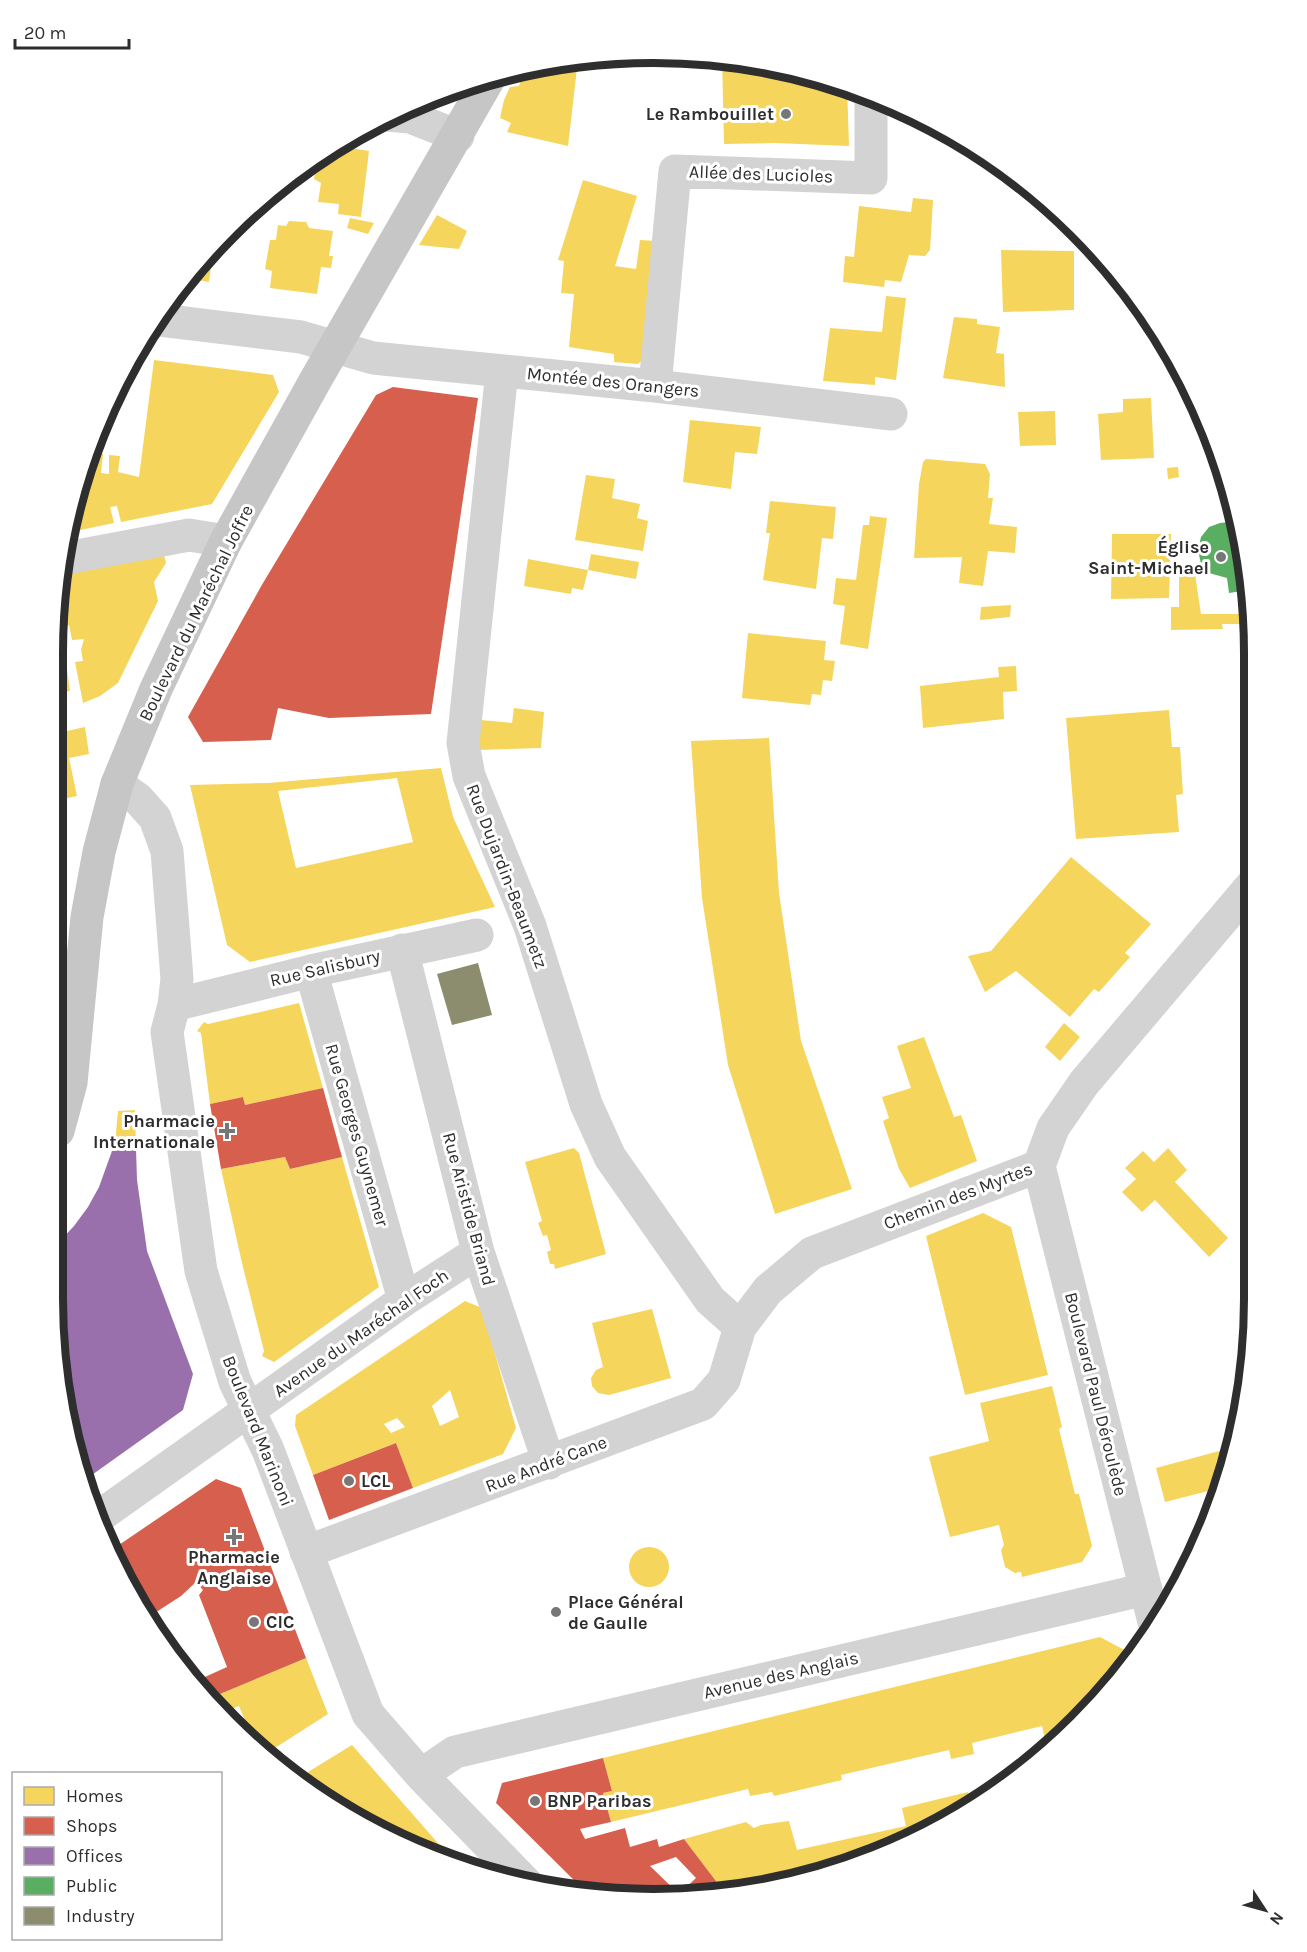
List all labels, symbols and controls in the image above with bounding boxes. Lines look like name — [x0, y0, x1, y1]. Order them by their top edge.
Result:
scale bar — [15, 12, 129, 50]
text: 20 m — [24, 22, 66, 44]
place label: Le Rambouillet — [646, 103, 774, 125]
marker: Le Rambouillet — [779, 107, 793, 121]
street label: Allée des Lucioles — [688, 160, 834, 188]
street label: Montée des Orangers — [526, 362, 700, 402]
street label: Boulevard du Maréchal Joffre — [134, 501, 258, 725]
place label: Église Saint-Michael — [1088, 535, 1209, 579]
marker: Église Saint-Michael — [1214, 550, 1228, 564]
street label: Rue Dujardin-Beaumetz — [462, 781, 552, 971]
street label: Rue Salisbury — [268, 944, 383, 991]
street label: Rue Georges Guynemer — [320, 1041, 394, 1229]
place label: Pharmacie Internationale — [93, 1110, 215, 1153]
marker: Pharmacie Internationale — [220, 1124, 234, 1138]
street label: Rue Aristide Briand — [438, 1130, 500, 1288]
street label: Chemin des Myrtes — [880, 1157, 1036, 1235]
street label: Avenue du Maréchal Foch — [269, 1264, 453, 1402]
street label: Boulevard Paul Déroulède — [1060, 1290, 1132, 1498]
street label: Boulevard Marinoni — [218, 1352, 298, 1510]
street label: Rue André Cane — [482, 1431, 610, 1497]
place label: LCL — [361, 1470, 390, 1492]
marker: LCL — [342, 1474, 356, 1488]
marker: Pharmacie Anglaise — [227, 1530, 241, 1544]
place label: Pharmacie Anglaise — [188, 1546, 280, 1589]
place label: Place Général de Gaulle — [568, 1591, 684, 1634]
marker: Place Général de Gaulle — [549, 1605, 563, 1619]
place label: CIC — [266, 1611, 294, 1633]
marker: CIC — [247, 1615, 261, 1629]
street label: Avenue des Anglais — [701, 1646, 861, 1704]
legend — [12, 1772, 222, 1940]
text: Homes — [66, 1785, 123, 1807]
place label: BNP Paribas — [547, 1790, 652, 1812]
marker: BNP Paribas — [528, 1794, 542, 1808]
text: Shops — [66, 1815, 118, 1837]
text: Offices — [66, 1845, 123, 1867]
text: Public — [66, 1875, 117, 1897]
north arrow — [1235, 1880, 1295, 1940]
text: Industry — [66, 1905, 135, 1927]
text: N — [1266, 1908, 1288, 1929]

